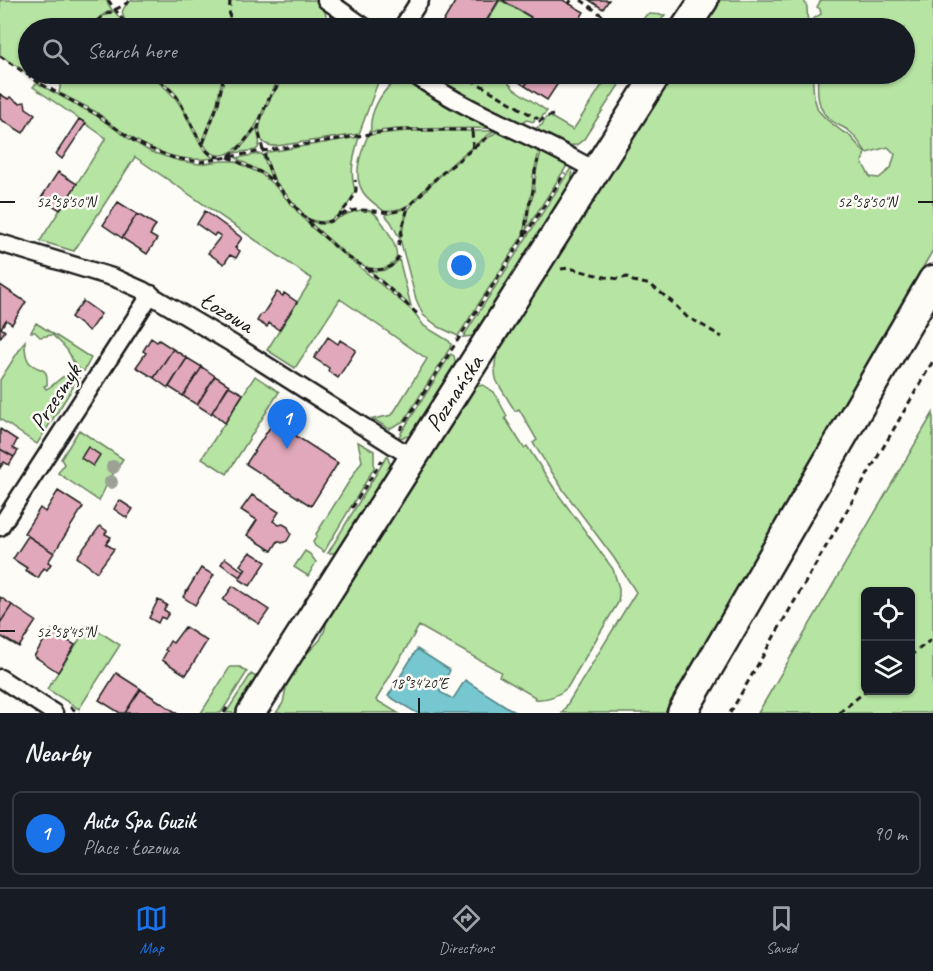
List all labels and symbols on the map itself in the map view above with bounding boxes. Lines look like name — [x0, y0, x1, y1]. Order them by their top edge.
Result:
text: 52°58'50"N — [36, 193, 99, 212]
text: 52°58'50"N — [837, 193, 900, 212]
your location — [447, 251, 476, 280]
street label: Łozowa — [195, 284, 261, 341]
street label: Poznańska — [418, 348, 491, 437]
street label: Przesmyk — [22, 356, 89, 436]
pin: 1 — [268, 400, 306, 449]
text: 52°58'45"N — [36, 623, 99, 642]
text: 18°34'20"E — [390, 674, 450, 693]

